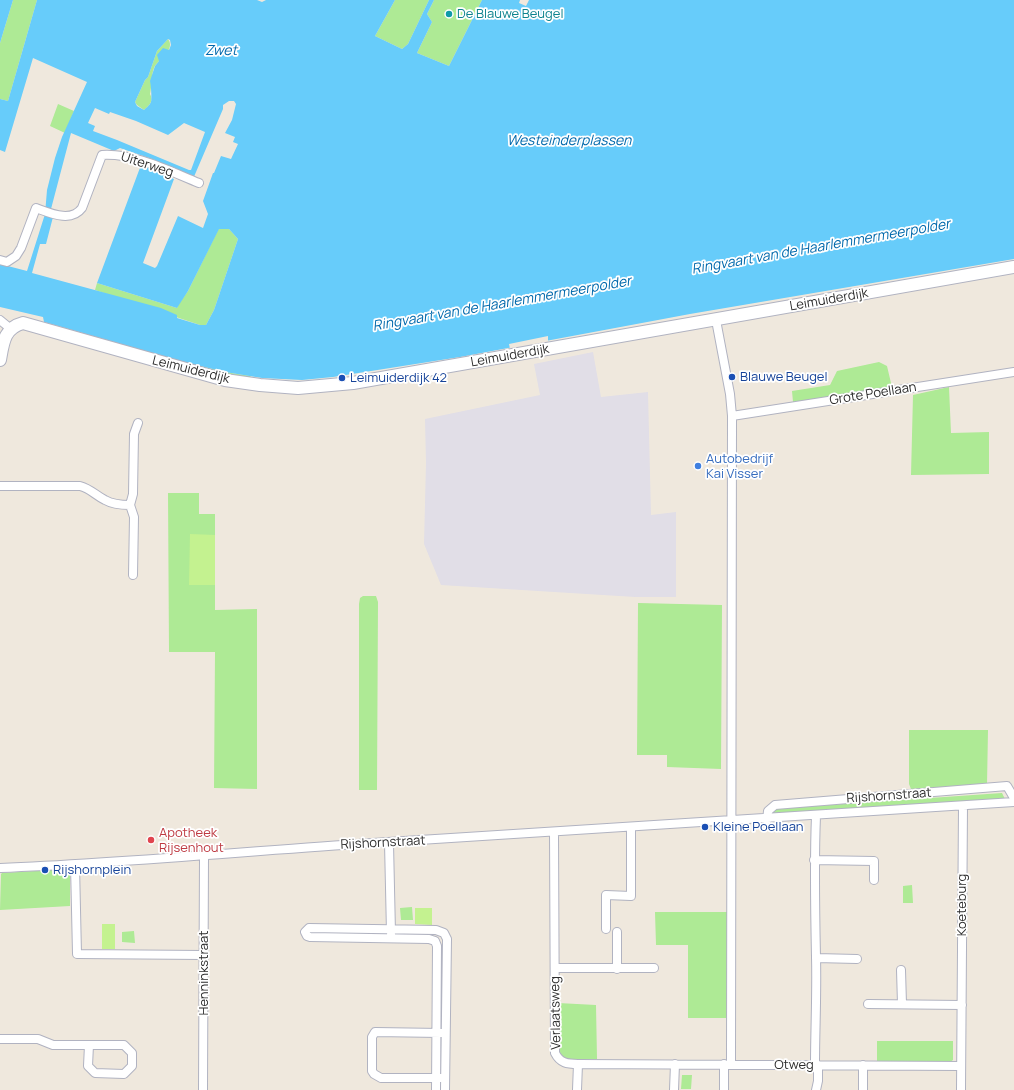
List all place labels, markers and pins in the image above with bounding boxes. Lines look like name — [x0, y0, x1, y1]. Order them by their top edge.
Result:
place label: De Blauwe Beugel — [457, 6, 563, 22]
marker: De Blauwe Beugel — [444, 9, 454, 19]
place label: Blauwe Beugel — [740, 369, 827, 385]
place label: Leimuiderdijk 42 — [350, 370, 447, 386]
marker: Blauwe Beugel — [727, 372, 737, 382]
marker: Leimuiderdijk 42 — [337, 373, 347, 383]
place label: Autobedrijf Kai Visser — [706, 451, 773, 482]
marker: Autobedrijf Kai Visser — [693, 461, 703, 471]
place label: Kleine Poellaan — [713, 819, 804, 835]
marker: Kleine Poellaan — [700, 822, 710, 832]
place label: Apotheek Rijsenhout — [159, 825, 224, 856]
marker: Apotheek Rijsenhout — [146, 835, 156, 845]
place label: Rijshornplein — [53, 862, 131, 878]
marker: Rijshornplein — [40, 865, 50, 875]

